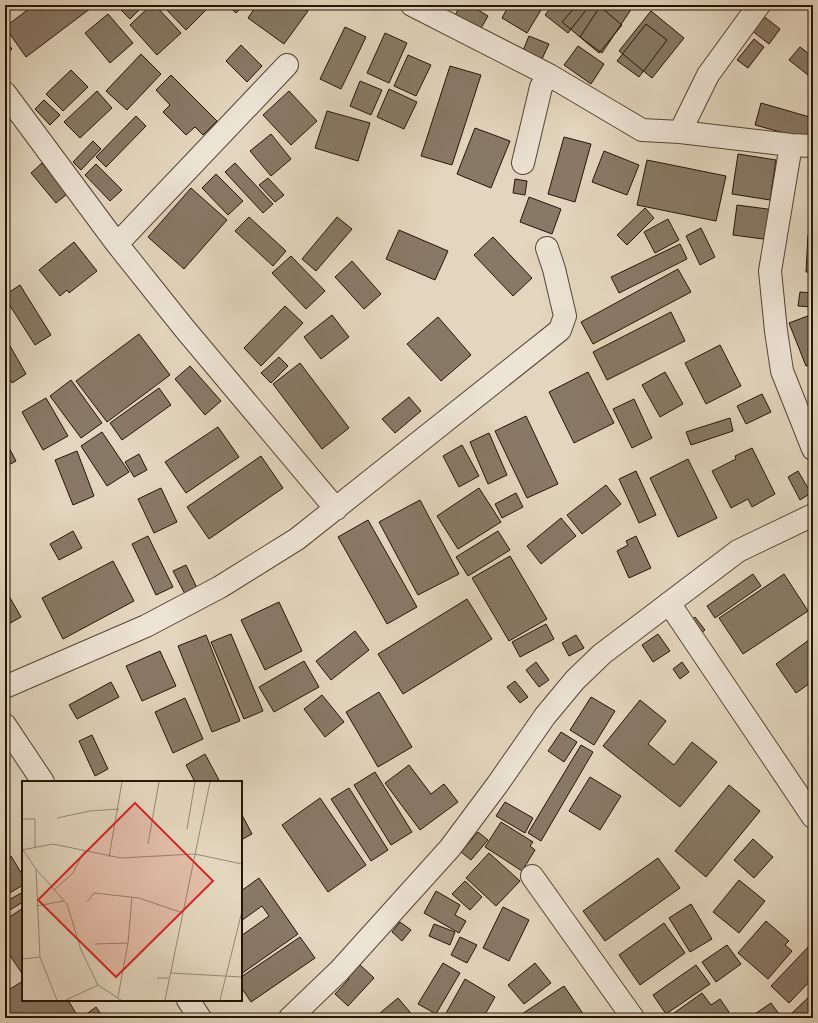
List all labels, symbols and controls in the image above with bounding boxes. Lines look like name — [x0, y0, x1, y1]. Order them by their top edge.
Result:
inset map — [22, 781, 242, 1001]

